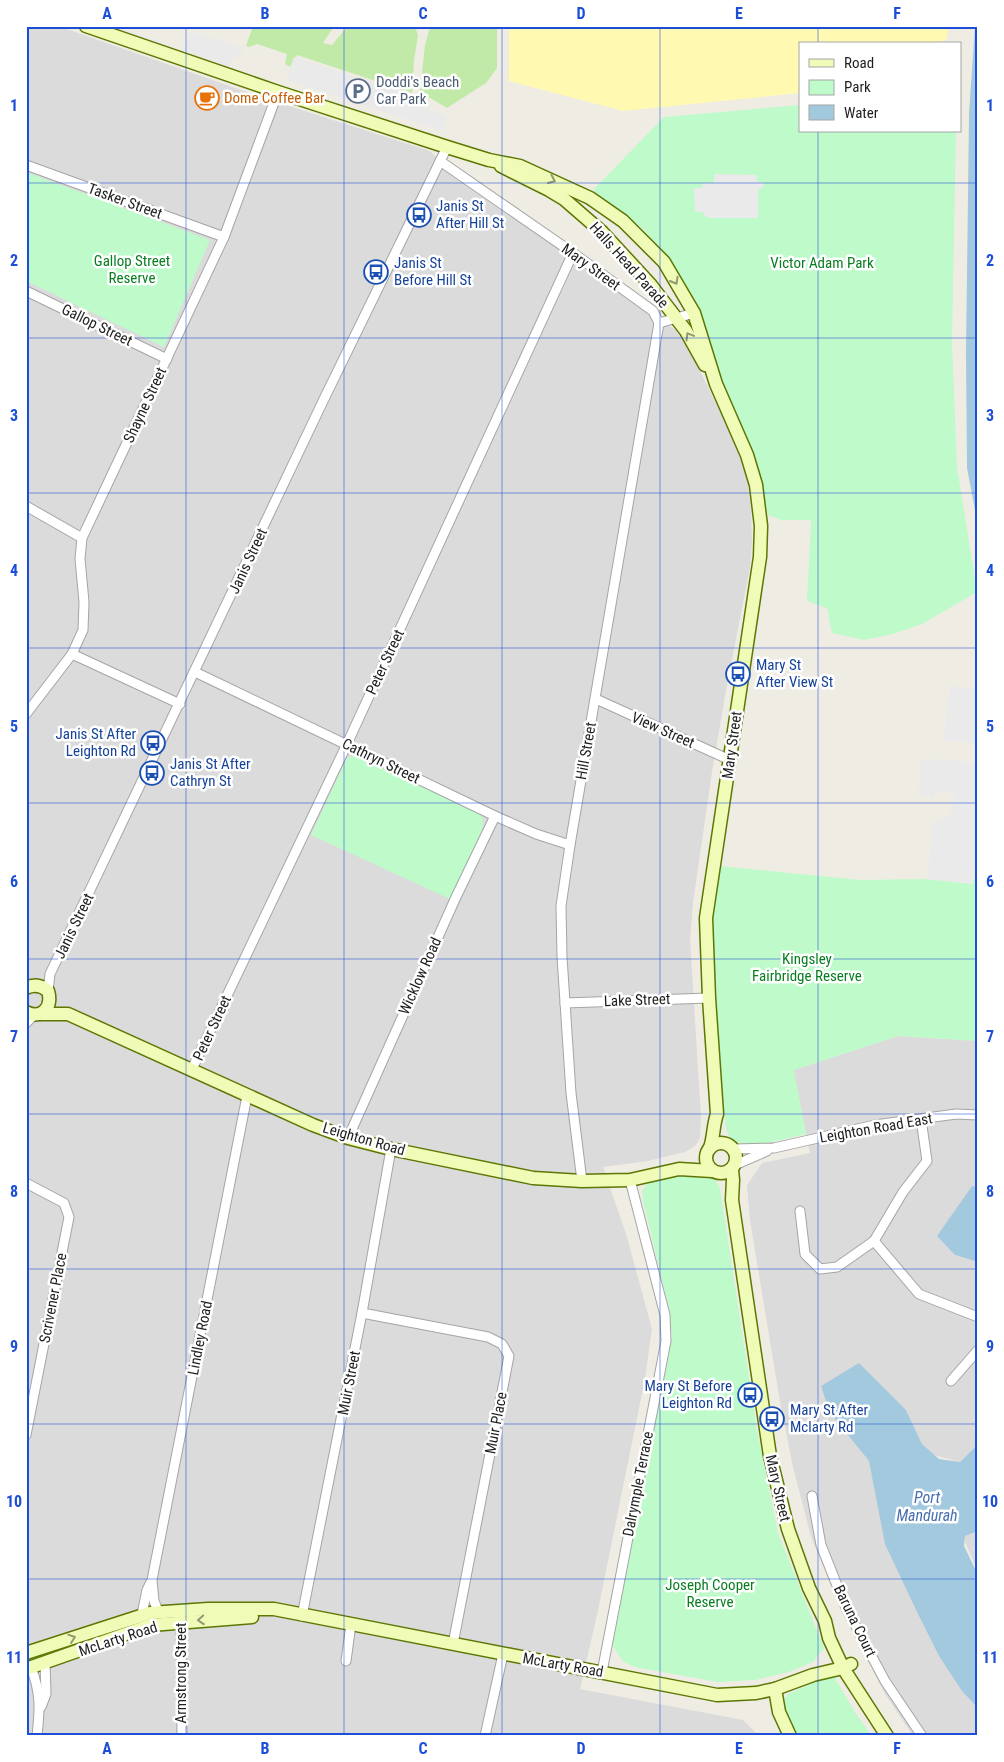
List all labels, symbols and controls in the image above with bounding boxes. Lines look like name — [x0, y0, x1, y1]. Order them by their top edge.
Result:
text: A — [102, 4, 112, 23]
text: B — [261, 4, 270, 23]
text: C — [418, 4, 428, 23]
text: D — [576, 4, 586, 23]
text: E — [735, 4, 743, 23]
text: F — [893, 4, 901, 23]
legend — [799, 42, 962, 132]
text: Road — [844, 54, 874, 72]
place label: Doddi's Beach Car Park — [376, 73, 459, 108]
parking icon: Doddi's Beach Car Park — [345, 78, 371, 104]
text: Park — [844, 78, 871, 96]
cafe icon: Dome Coffee Bar — [194, 85, 220, 111]
place label: Dome Coffee Bar — [224, 89, 325, 107]
text: 1 — [10, 96, 18, 115]
text: 1 — [986, 96, 994, 115]
text: Water — [844, 104, 879, 122]
one-way arrow — [547, 173, 556, 184]
street label: Tasker Street — [85, 179, 165, 223]
place label: Janis St After Hill St — [436, 197, 504, 232]
bus stop icon: Janis St After Hill St — [406, 202, 432, 228]
street label: Halls Head Parade — [586, 218, 672, 312]
street label: Mary Street — [558, 240, 624, 294]
text: 2 — [10, 251, 18, 270]
text: 2 — [986, 251, 994, 270]
park label: Gallop Street Reserve — [94, 252, 170, 287]
place label: Janis St Before Hill St — [394, 254, 472, 289]
park label: Victor Adam Park — [770, 254, 874, 272]
bus stop icon: Janis St Before Hill St — [363, 259, 389, 285]
one-way arrow — [669, 276, 679, 285]
street label: Gallop Street — [59, 300, 135, 350]
one-way arrow — [685, 333, 695, 342]
street label: Shayne Street — [120, 364, 170, 446]
text: 3 — [10, 406, 18, 425]
text: 3 — [986, 406, 994, 425]
street label: Janis Street — [225, 525, 271, 597]
text: 4 — [10, 561, 18, 580]
text: 4 — [986, 561, 994, 580]
street label: Peter Street — [362, 627, 408, 697]
place label: Mary St After View St — [756, 656, 833, 691]
bus stop icon: Mary St After View St — [725, 661, 751, 687]
street label: View Street — [629, 708, 697, 752]
street label: Mary Street — [718, 710, 746, 780]
text: 5 — [10, 717, 18, 736]
text: 5 — [986, 717, 994, 736]
street label: Hill Street — [572, 721, 600, 781]
place label: Janis St After Leighton Rd — [55, 725, 136, 760]
bus stop icon: Janis St After Leighton Rd — [140, 730, 166, 756]
street label: Cathryn Street — [339, 734, 423, 788]
place label: Janis St After Cathryn St — [170, 755, 251, 790]
bus stop icon: Janis St After Cathryn St — [139, 760, 165, 786]
text: 6 — [10, 872, 18, 891]
text: 6 — [986, 872, 994, 891]
street label: Janis Street — [50, 890, 98, 962]
street label: Wicklow Road — [395, 934, 445, 1018]
park label: Kingsley Fairbridge Reserve — [752, 950, 862, 985]
street label: Lake Street — [603, 990, 671, 1010]
street label: Peter Street — [189, 993, 235, 1063]
text: 7 — [10, 1027, 18, 1046]
text: 7 — [986, 1027, 994, 1046]
street label: Leighton Road East — [818, 1109, 934, 1147]
street label: Leighton Road — [321, 1119, 407, 1159]
text: 8 — [10, 1182, 18, 1201]
text: 8 — [986, 1182, 994, 1201]
street label: Scrivener Place — [35, 1251, 71, 1345]
street label: Lindley Road — [184, 1299, 216, 1377]
text: 9 — [10, 1337, 18, 1356]
text: 9 — [986, 1337, 994, 1356]
street label: Muir Street — [334, 1349, 364, 1417]
place label: Mary St Before Leighton Rd — [644, 1377, 732, 1412]
bus stop icon: Mary St Before Leighton Rd — [737, 1382, 763, 1408]
street label: Muir Place — [481, 1390, 511, 1456]
place label: Mary St After Mclarty Rd — [790, 1401, 868, 1436]
bus stop icon: Mary St After Mclarty Rd — [759, 1406, 785, 1432]
street label: Dalrymple Terrace — [619, 1430, 657, 1538]
street label: Mary Street — [762, 1453, 794, 1523]
water label: Port Mandurah — [896, 1488, 958, 1525]
text: 10 — [6, 1492, 22, 1511]
text: 10 — [982, 1492, 998, 1511]
park label: Joseph Cooper Reserve — [665, 1576, 755, 1611]
street label: Baruna Court — [830, 1582, 880, 1660]
one-way arrow — [197, 1615, 205, 1626]
street label: McLarty Road — [76, 1618, 160, 1660]
street label: Armstrong Street — [172, 1622, 190, 1724]
one-way arrow — [68, 1634, 76, 1644]
text: 11 — [6, 1648, 22, 1667]
text: 11 — [982, 1648, 998, 1667]
street label: McLarty Road — [521, 1649, 605, 1681]
text: A — [102, 1739, 112, 1758]
text: B — [261, 1739, 270, 1758]
text: C — [418, 1739, 428, 1758]
text: D — [576, 1739, 586, 1758]
text: E — [735, 1739, 743, 1758]
text: F — [893, 1739, 901, 1758]

